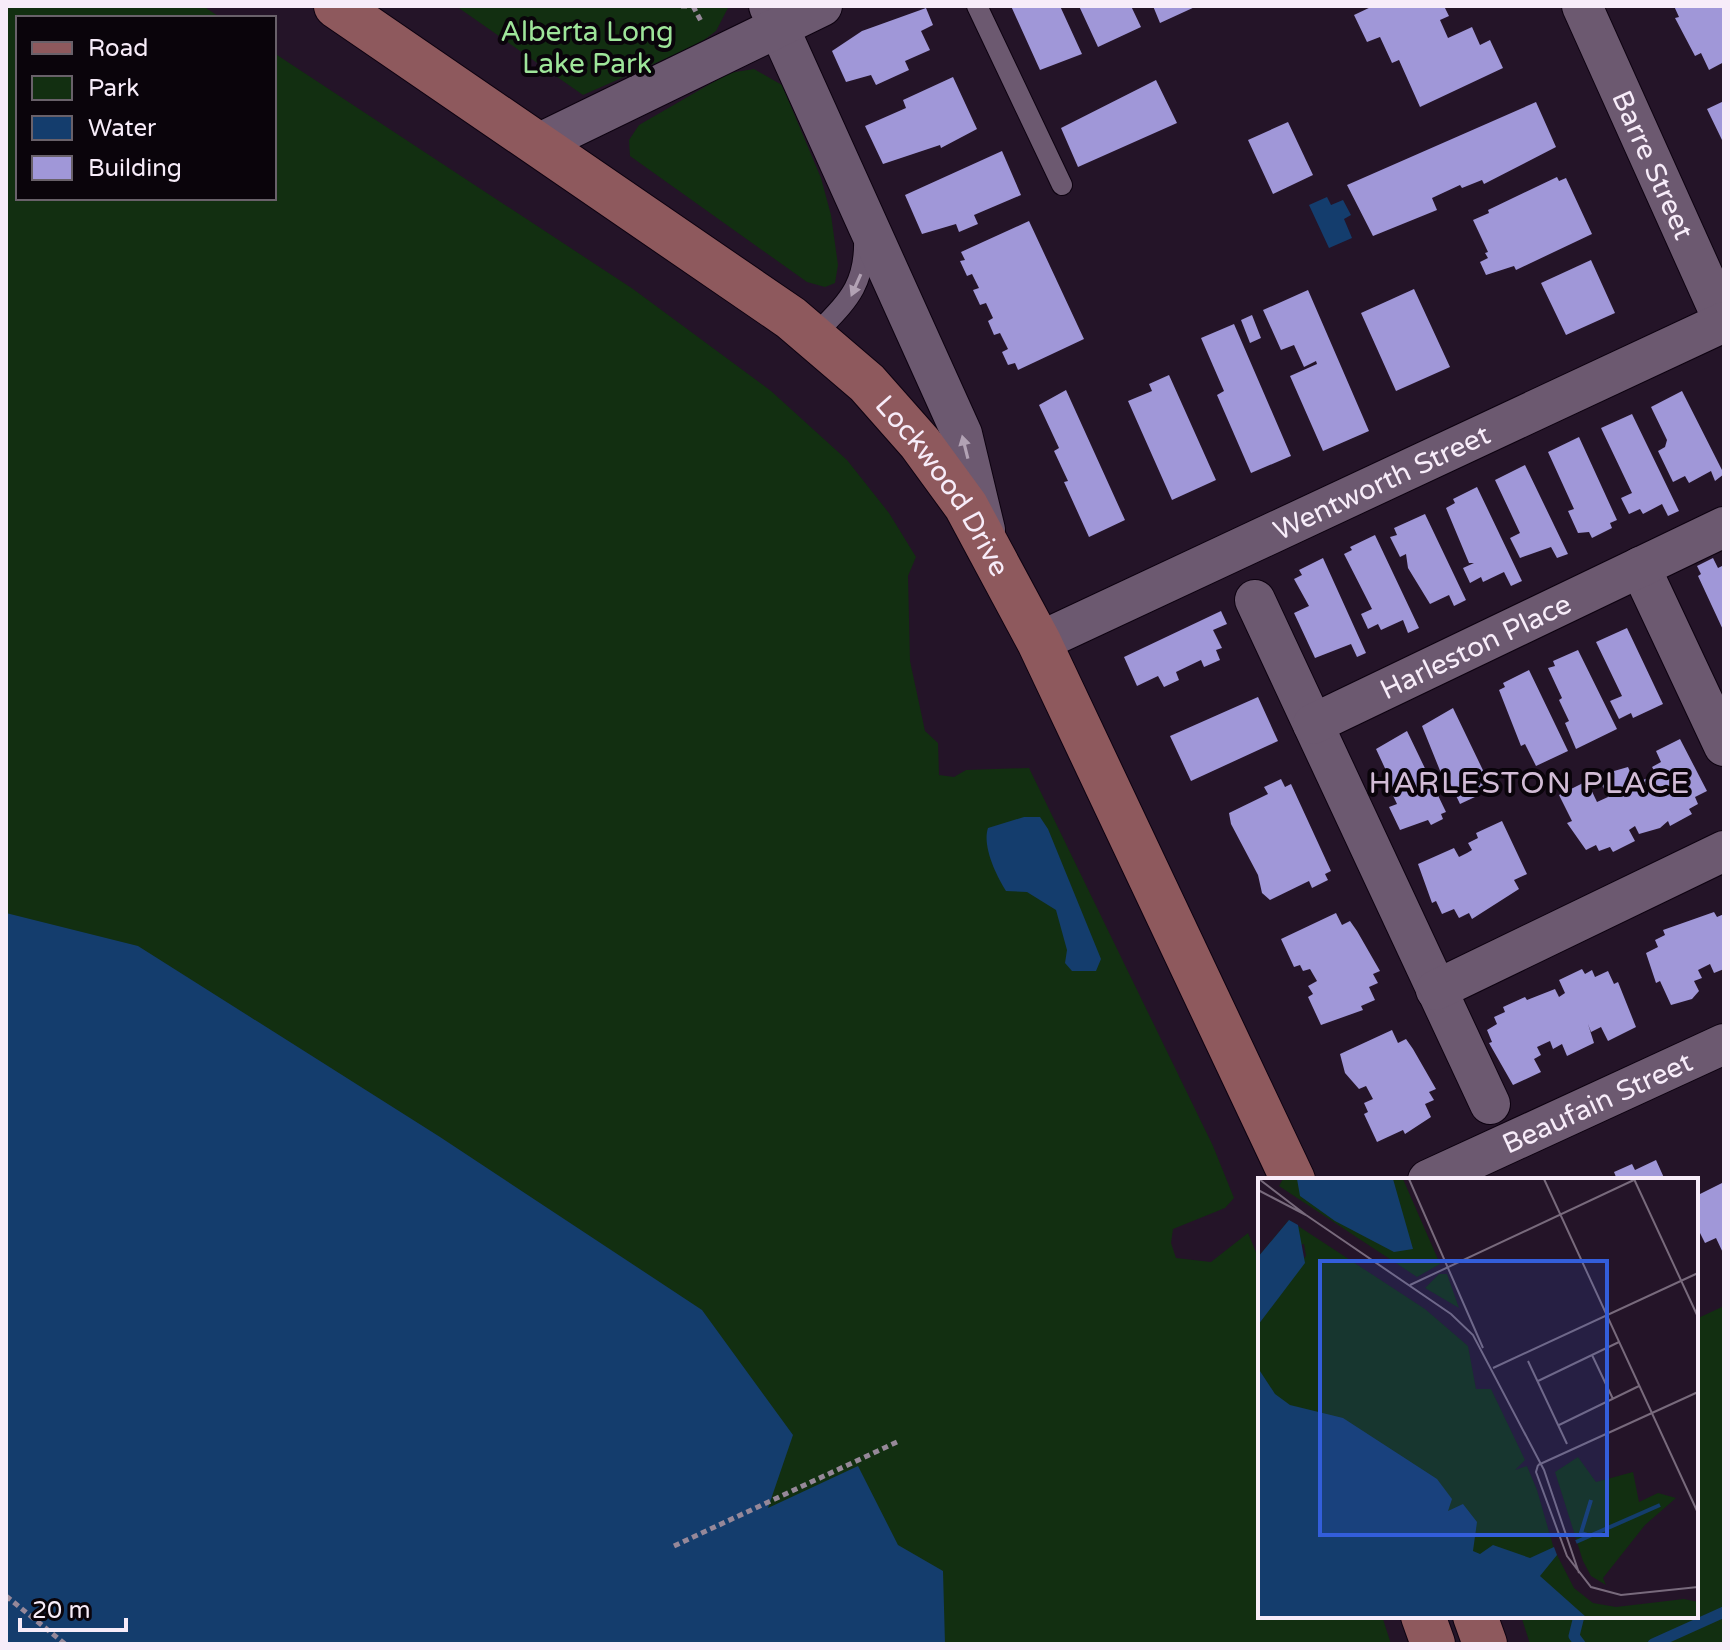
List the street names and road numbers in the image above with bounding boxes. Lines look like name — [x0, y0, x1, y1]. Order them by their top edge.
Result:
street label: Barre Street — [1604, 85, 1701, 245]
street label: Lockwood Drive — [868, 389, 1016, 582]
street label: Wentworth Street — [1268, 418, 1496, 548]
street label: Harleston Place — [1375, 587, 1577, 707]
street label: Beaufain Street — [1497, 1045, 1698, 1162]

